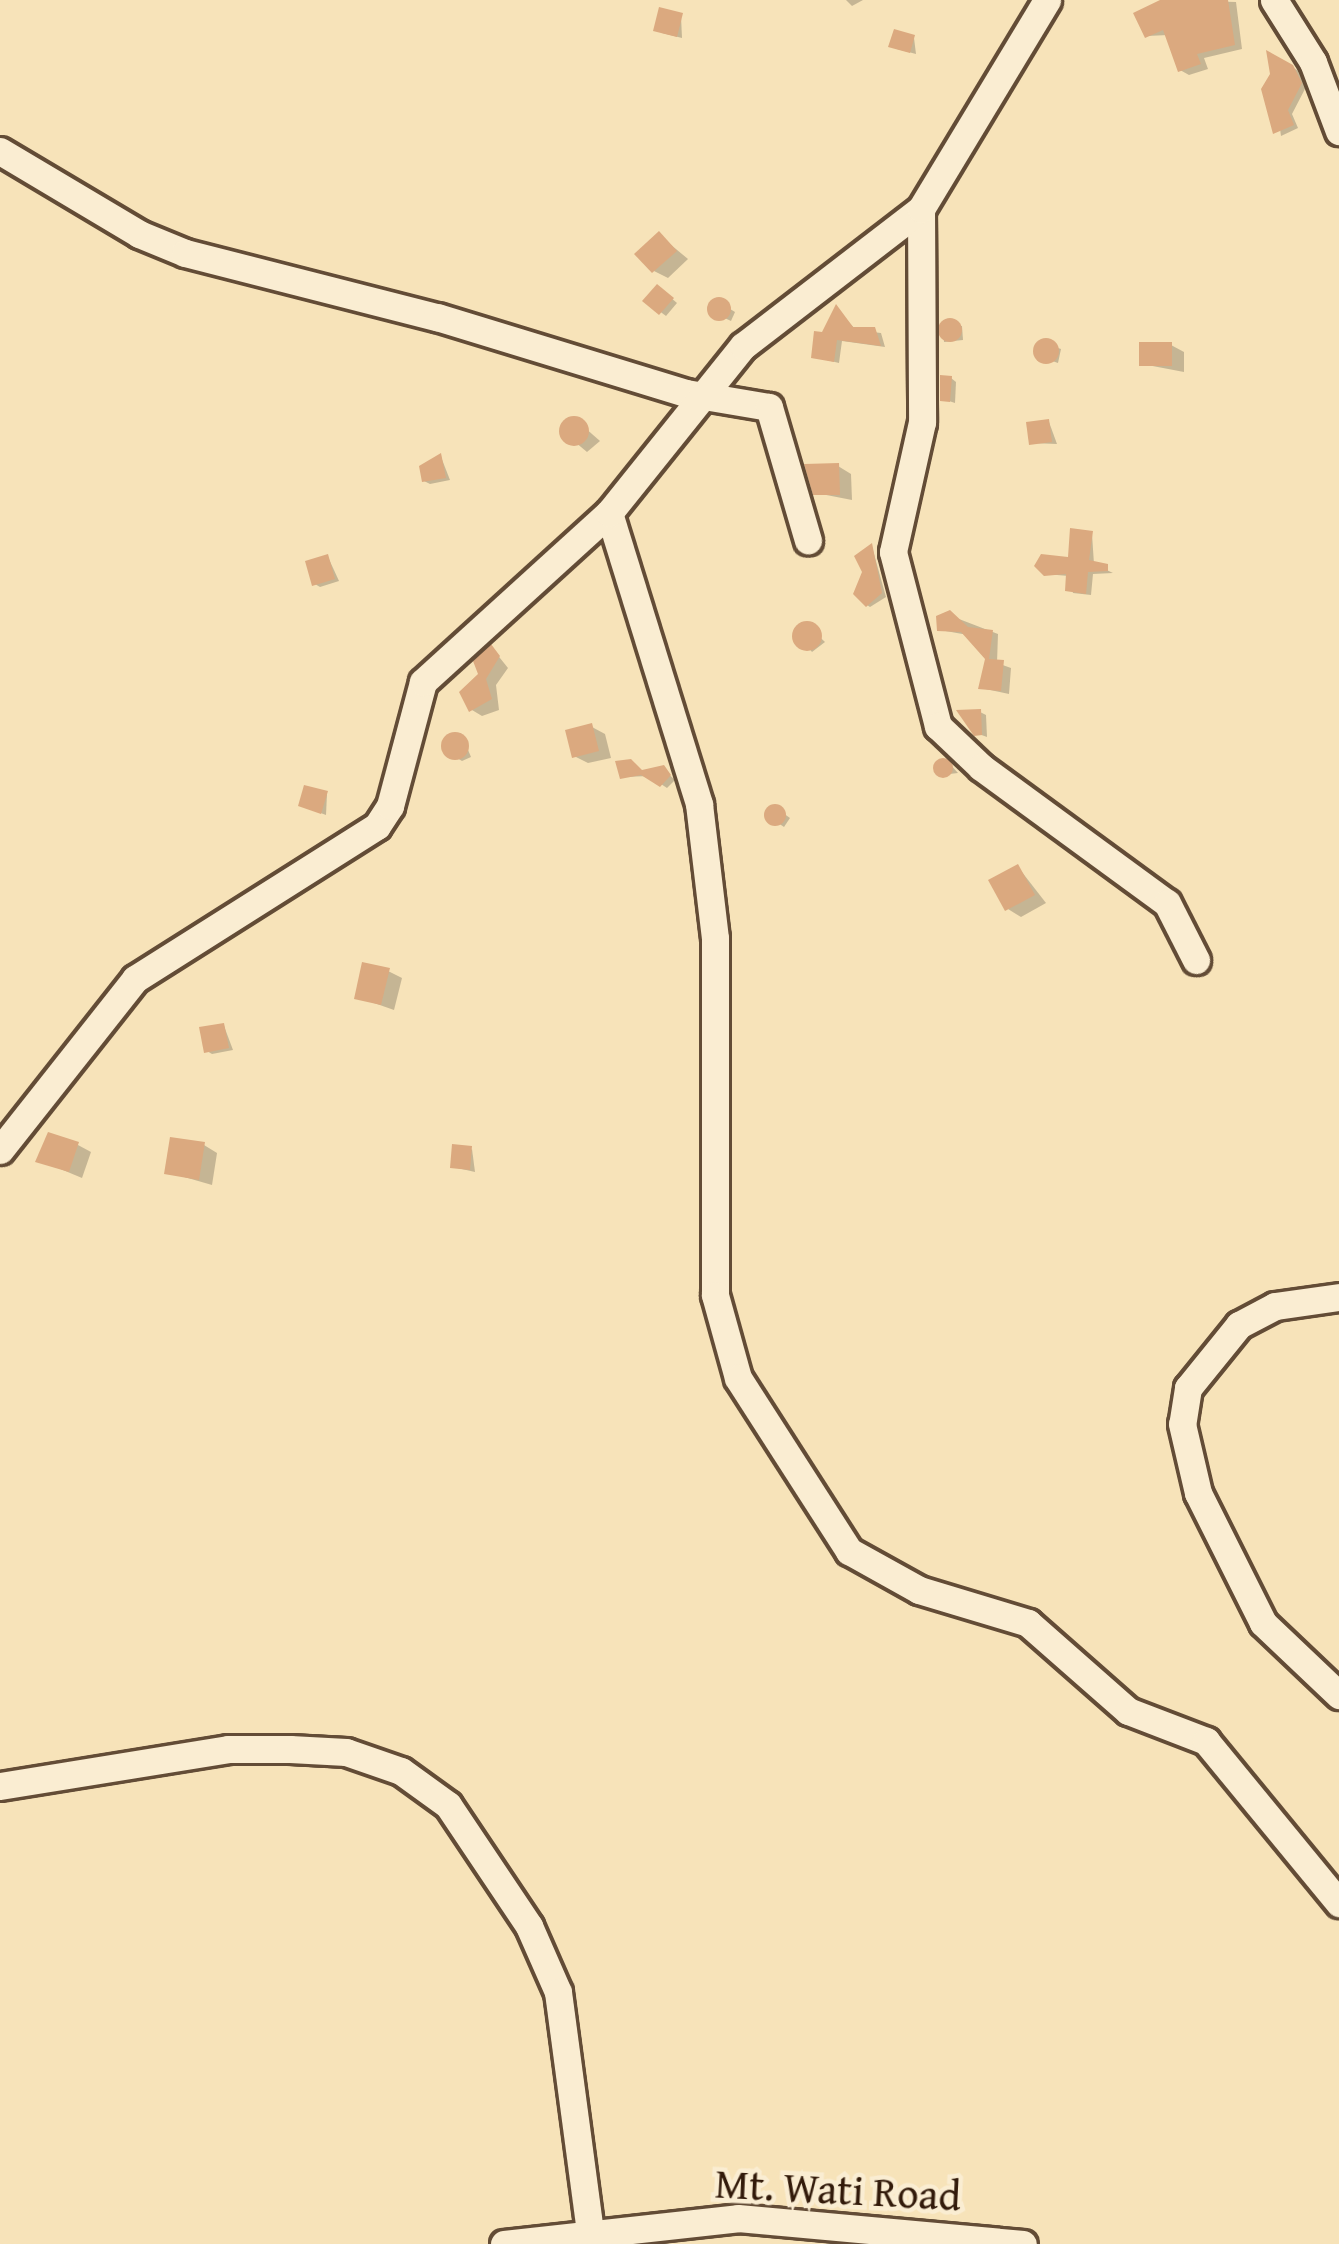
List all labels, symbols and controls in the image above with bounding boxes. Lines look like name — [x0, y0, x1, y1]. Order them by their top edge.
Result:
street label: Mt. Wati Road — [714, 2157, 962, 2221]

